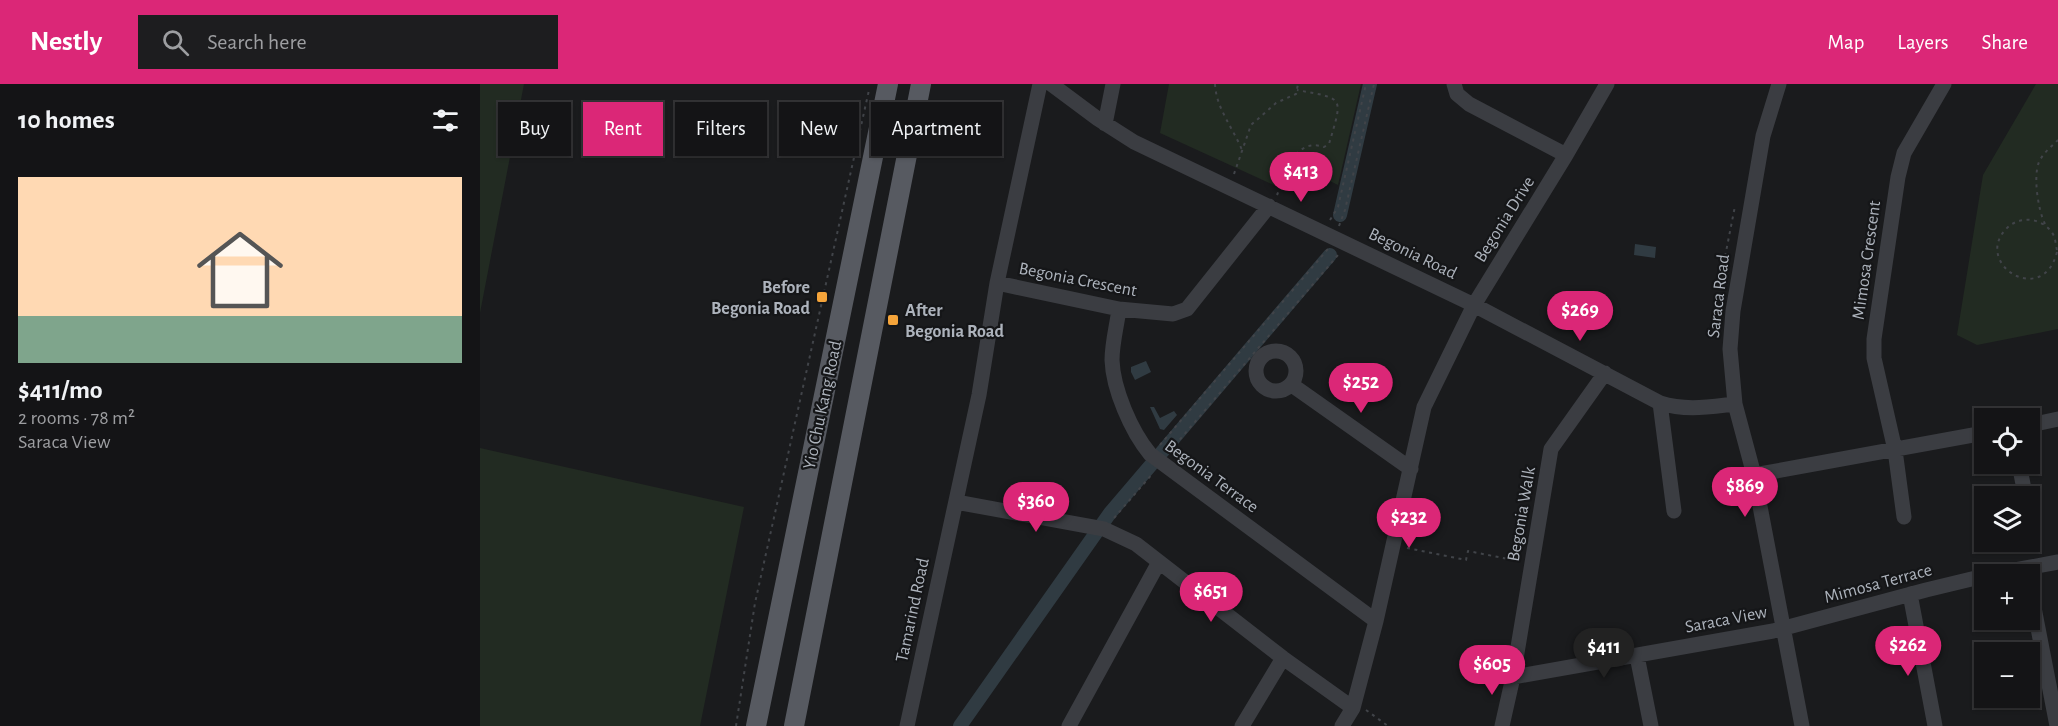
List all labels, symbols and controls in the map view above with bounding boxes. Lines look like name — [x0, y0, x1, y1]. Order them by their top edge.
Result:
search box — [138, 15, 558, 69]
icon: search — [159, 26, 192, 59]
text: Nestly — [30, 28, 102, 56]
text: Search here — [207, 31, 307, 53]
text: Map — [1828, 32, 1864, 53]
text: Layers — [1897, 32, 1948, 53]
text: Share — [1981, 32, 2028, 53]
chip: Buy — [498, 102, 571, 156]
chip: Rent — [583, 102, 663, 156]
chip: Filters — [675, 102, 767, 156]
chip: New — [779, 102, 859, 156]
chip: Apartment — [871, 102, 1002, 156]
icon: filters — [429, 104, 462, 137]
text: 10 homes — [18, 107, 115, 133]
pin: $413 — [1265, 152, 1337, 203]
text: $413 — [1284, 161, 1318, 181]
street label: Begonia Drive — [1471, 173, 1538, 266]
street label: Mimosa Crescent — [1850, 199, 1884, 321]
icon: home — [186, 216, 294, 324]
street label: Begonia Road — [1366, 225, 1460, 283]
street label: Saraca Road — [1705, 253, 1733, 339]
street label: Begonia Crescent — [1017, 260, 1139, 300]
place label: Before Begonia Road — [711, 279, 811, 318]
marker: Before Begonia Road — [815, 290, 829, 304]
pin: $269 — [1544, 291, 1616, 342]
text: $269 — [1561, 300, 1599, 320]
place label: After Begonia Road — [905, 302, 1005, 341]
marker: After Begonia Road — [886, 313, 900, 327]
street label: Yio Chu Kang Road — [801, 339, 845, 471]
pin: $252 — [1325, 363, 1397, 414]
text: $252 — [1343, 372, 1379, 392]
text: $411/mo — [18, 377, 103, 403]
text: 2 rooms · 78 m² — [18, 408, 135, 428]
map controls — [1974, 408, 2040, 708]
button: locate — [1974, 408, 2040, 474]
text: Saraca View — [18, 432, 110, 452]
street label: Begonia Terrace — [1161, 437, 1262, 517]
street label: Begonia Walk — [1505, 465, 1539, 563]
pin: $869 — [1709, 467, 1781, 518]
text: $869 — [1726, 476, 1764, 496]
pin: $360 — [1000, 482, 1072, 533]
button: layers — [1974, 486, 2040, 552]
text: $360 — [1017, 491, 1055, 511]
pin: $232 — [1373, 498, 1445, 549]
text: $232 — [1391, 507, 1427, 527]
street label: Tamarind Road — [893, 557, 933, 664]
street label: Mimosa Terrace — [1822, 561, 1934, 607]
button: + — [1974, 564, 2040, 630]
pin: $651 — [1175, 572, 1247, 623]
text: $651 — [1194, 581, 1228, 601]
street label: Saraca View — [1684, 603, 1769, 637]
pin: $262 — [1872, 626, 1944, 677]
pin: $411 — [1568, 628, 1640, 679]
text: $262 — [1889, 635, 1927, 655]
text: $411 — [1587, 637, 1621, 657]
button: − — [1974, 642, 2040, 708]
pin: $605 — [1456, 645, 1528, 696]
text: $605 — [1473, 654, 1511, 674]

